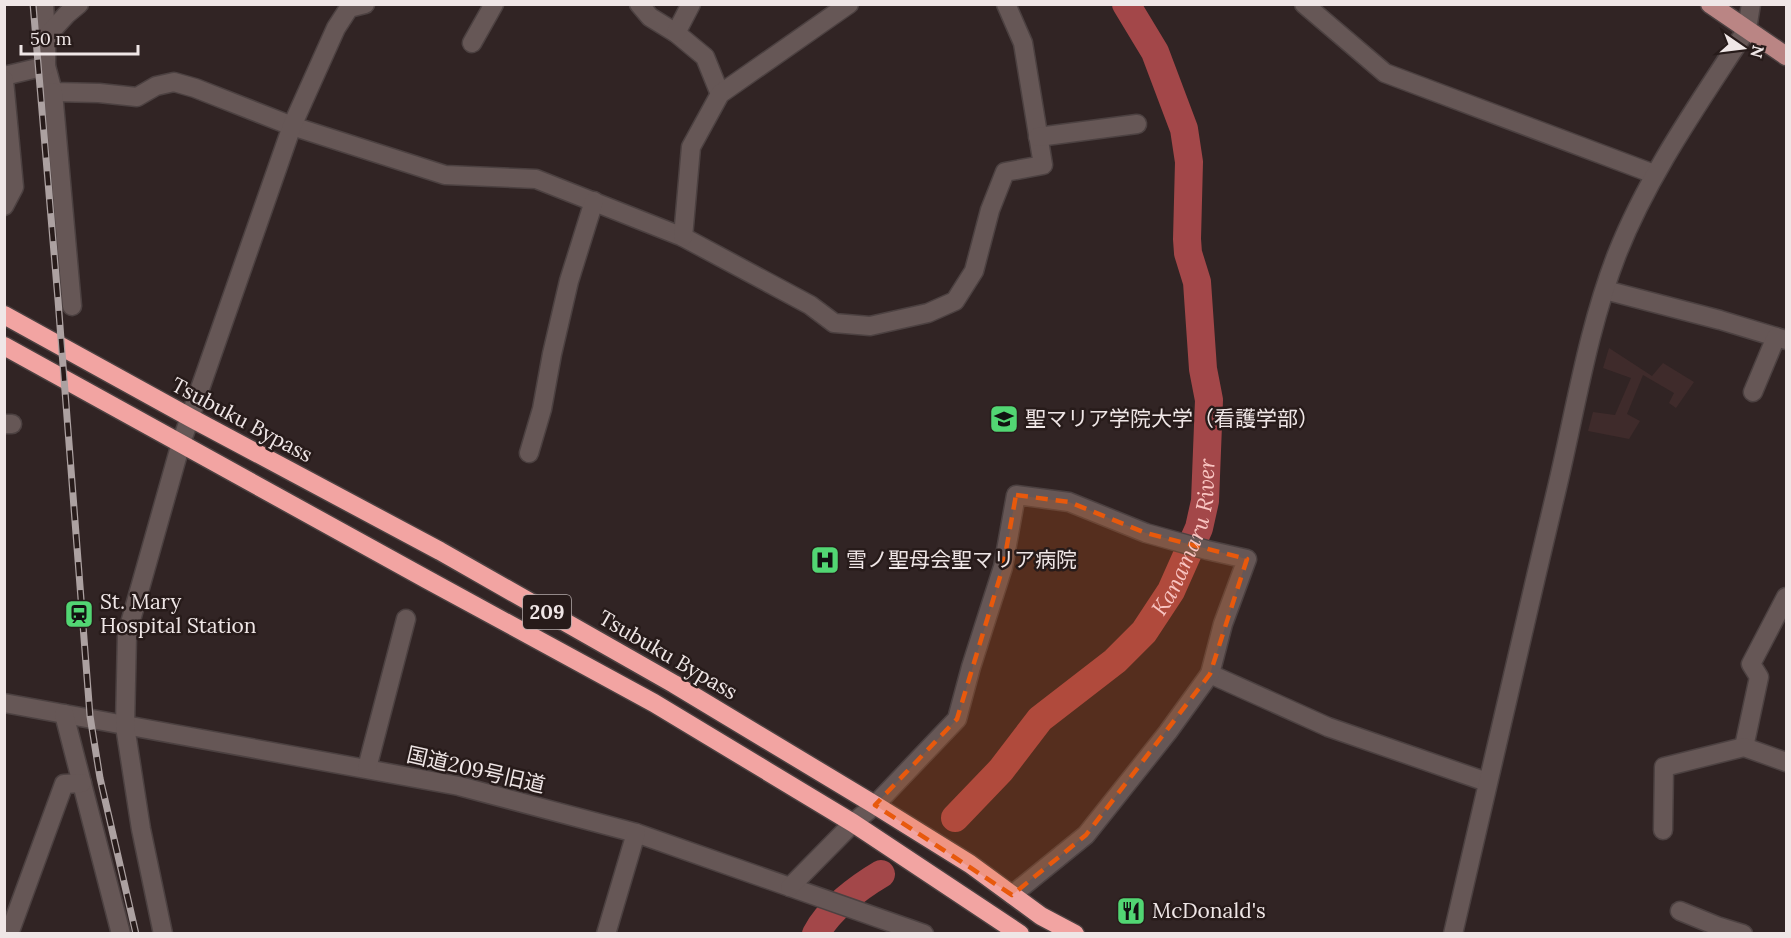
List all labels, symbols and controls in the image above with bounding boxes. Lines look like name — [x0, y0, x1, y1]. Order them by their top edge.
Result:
scale bar — [21, 18, 138, 56]
north arrow — [1713, 18, 1773, 78]
text: 50 m — [30, 27, 72, 50]
text: N — [1746, 43, 1769, 60]
street label: Tsubuku Bypass — [167, 371, 317, 468]
school or university icon: 聖マリア学院大学（看護学部） — [988, 403, 1020, 435]
place label: 聖マリア学院大学（看護学部） — [1025, 405, 1319, 432]
water label: Kanamaru River — [1145, 457, 1221, 621]
hospital icon: 雪ノ聖母会聖マリア病院 — [809, 544, 841, 576]
place label: 雪ノ聖母会聖マリア病院 — [846, 546, 1077, 573]
place label: St. Mary Hospital Station — [100, 588, 257, 639]
road number: 209 — [523, 595, 571, 629]
station icon: St. Mary Hospital Station — [63, 598, 95, 630]
street label: Tsubuku Bypass — [594, 604, 743, 705]
street label: 国道209号旧道 — [404, 740, 548, 799]
restaurant icon: McDonald's — [1115, 895, 1147, 927]
place label: McDonald's — [1152, 897, 1266, 924]

